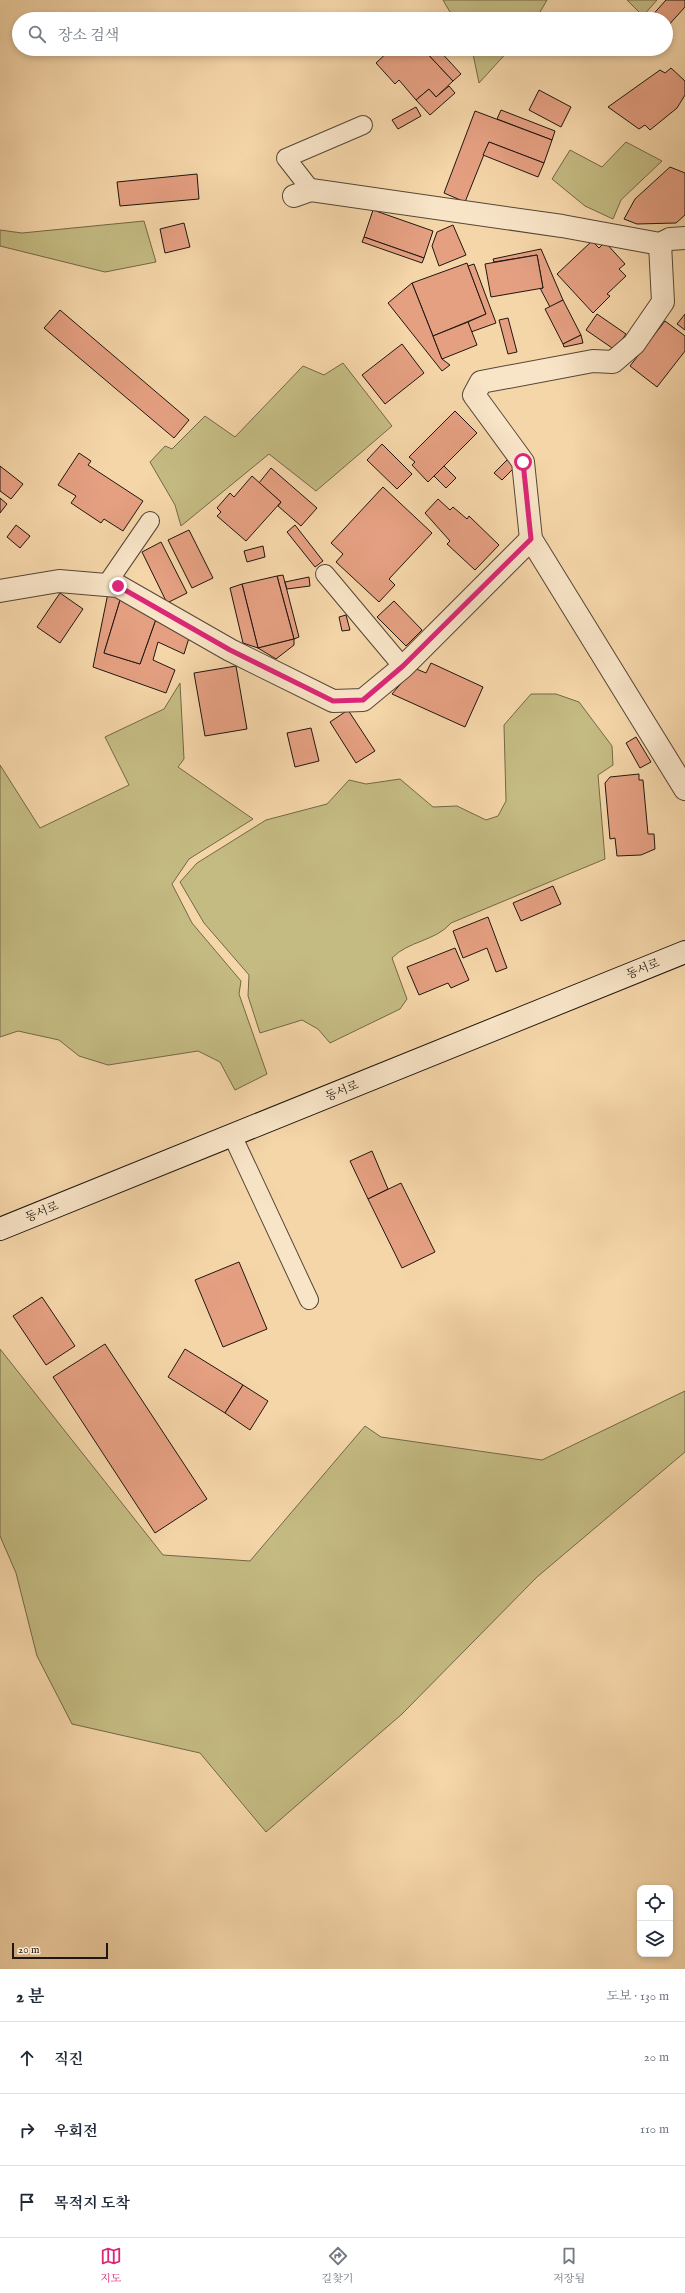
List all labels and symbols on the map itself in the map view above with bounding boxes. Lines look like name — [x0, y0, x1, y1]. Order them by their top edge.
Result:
route start — [514, 453, 532, 471]
route end — [109, 577, 127, 595]
street label: 동서로 — [624, 955, 662, 982]
street label: 동서로 — [323, 1077, 361, 1104]
street label: 동서로 — [23, 1198, 61, 1225]
scale bar — [12, 1941, 108, 1960]

